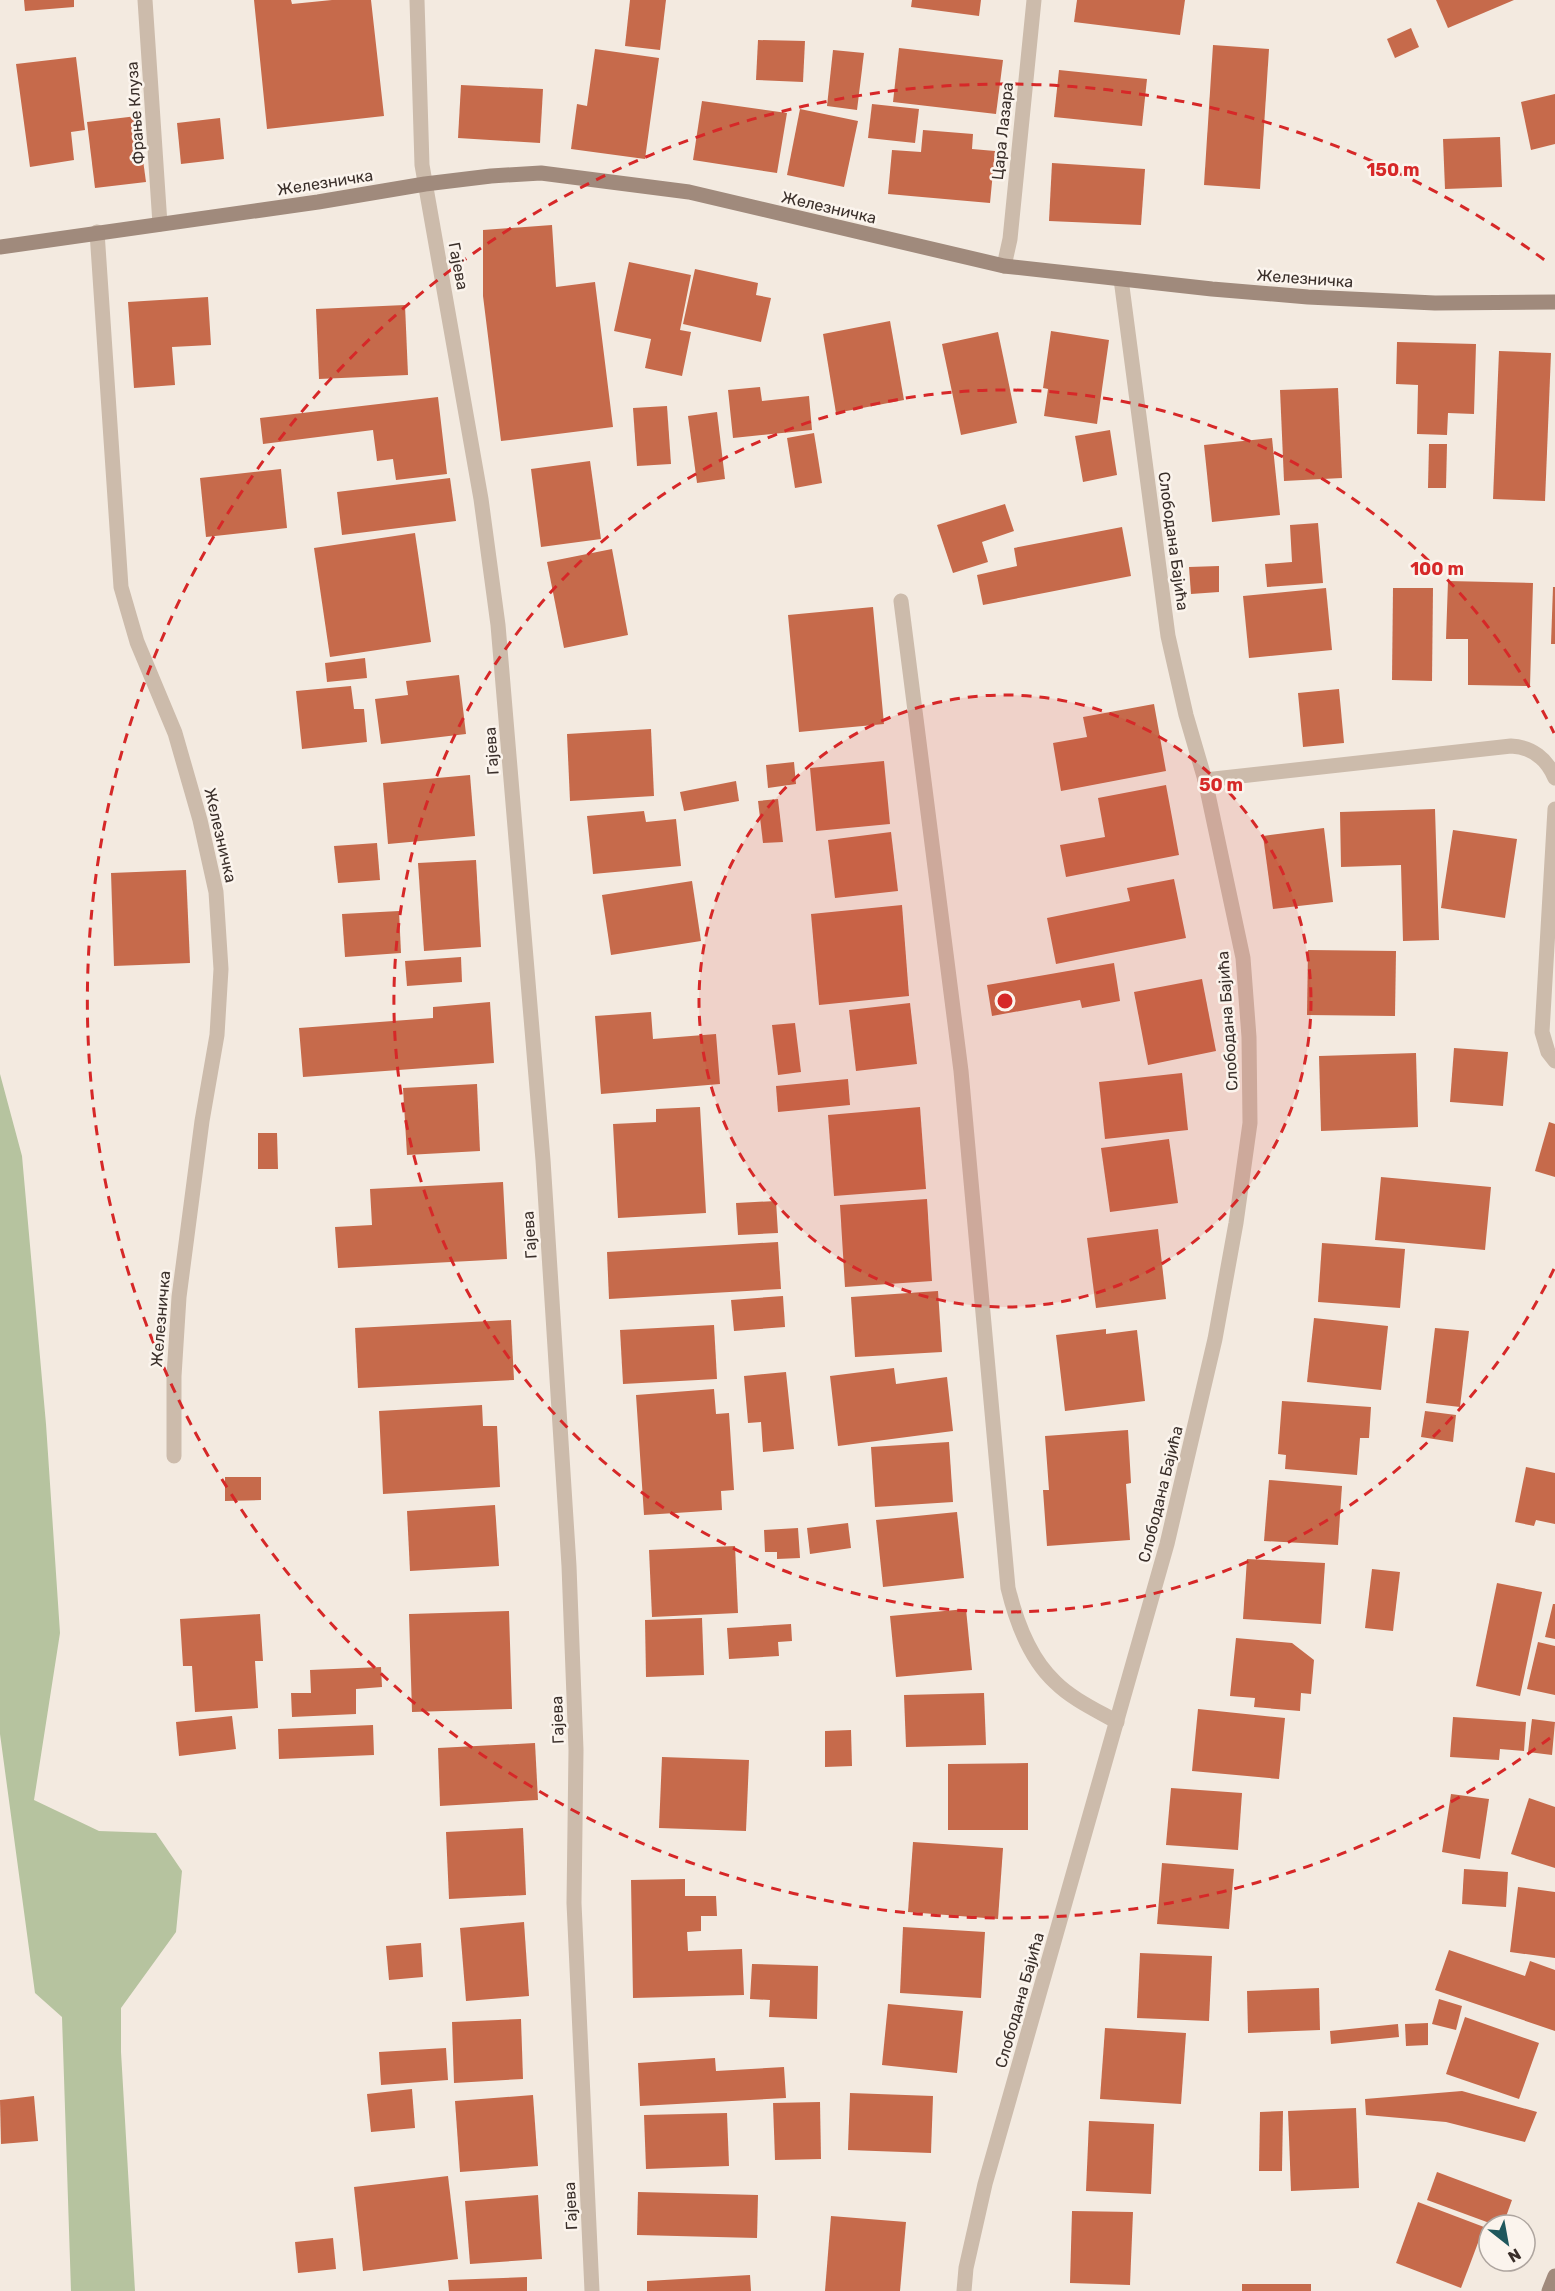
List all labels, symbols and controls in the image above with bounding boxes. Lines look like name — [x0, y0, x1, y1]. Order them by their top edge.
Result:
street label: Фрање Клуза — [122, 61, 149, 165]
street label: Цара Лазара — [988, 81, 1017, 181]
text: 150 m — [1366, 159, 1420, 181]
street label: Железничка — [276, 166, 374, 199]
street label: Железничка — [780, 187, 878, 228]
street label: Гајева — [445, 241, 472, 291]
street label: Железничка — [1256, 266, 1354, 291]
street label: Слободана Бајића — [1154, 470, 1193, 612]
text: 100 m — [1410, 558, 1464, 580]
street label: Гајева — [480, 726, 503, 776]
text: 50 m — [1199, 774, 1243, 796]
street label: Железничка — [200, 786, 241, 884]
street label: Слободана Бајића — [1213, 950, 1242, 1092]
centre of rings — [995, 991, 1015, 1011]
street label: Гајева — [518, 1210, 541, 1260]
street label: Железничка — [147, 1270, 174, 1368]
street label: Слободана Бајића — [1134, 1424, 1187, 1564]
street label: Гајева — [547, 1696, 568, 1744]
street label: Слободана Бајића — [991, 1930, 1048, 2070]
street label: Гајева — [560, 2181, 581, 2230]
north arrow — [1477, 2213, 1537, 2273]
text: N — [1505, 2244, 1524, 2267]

